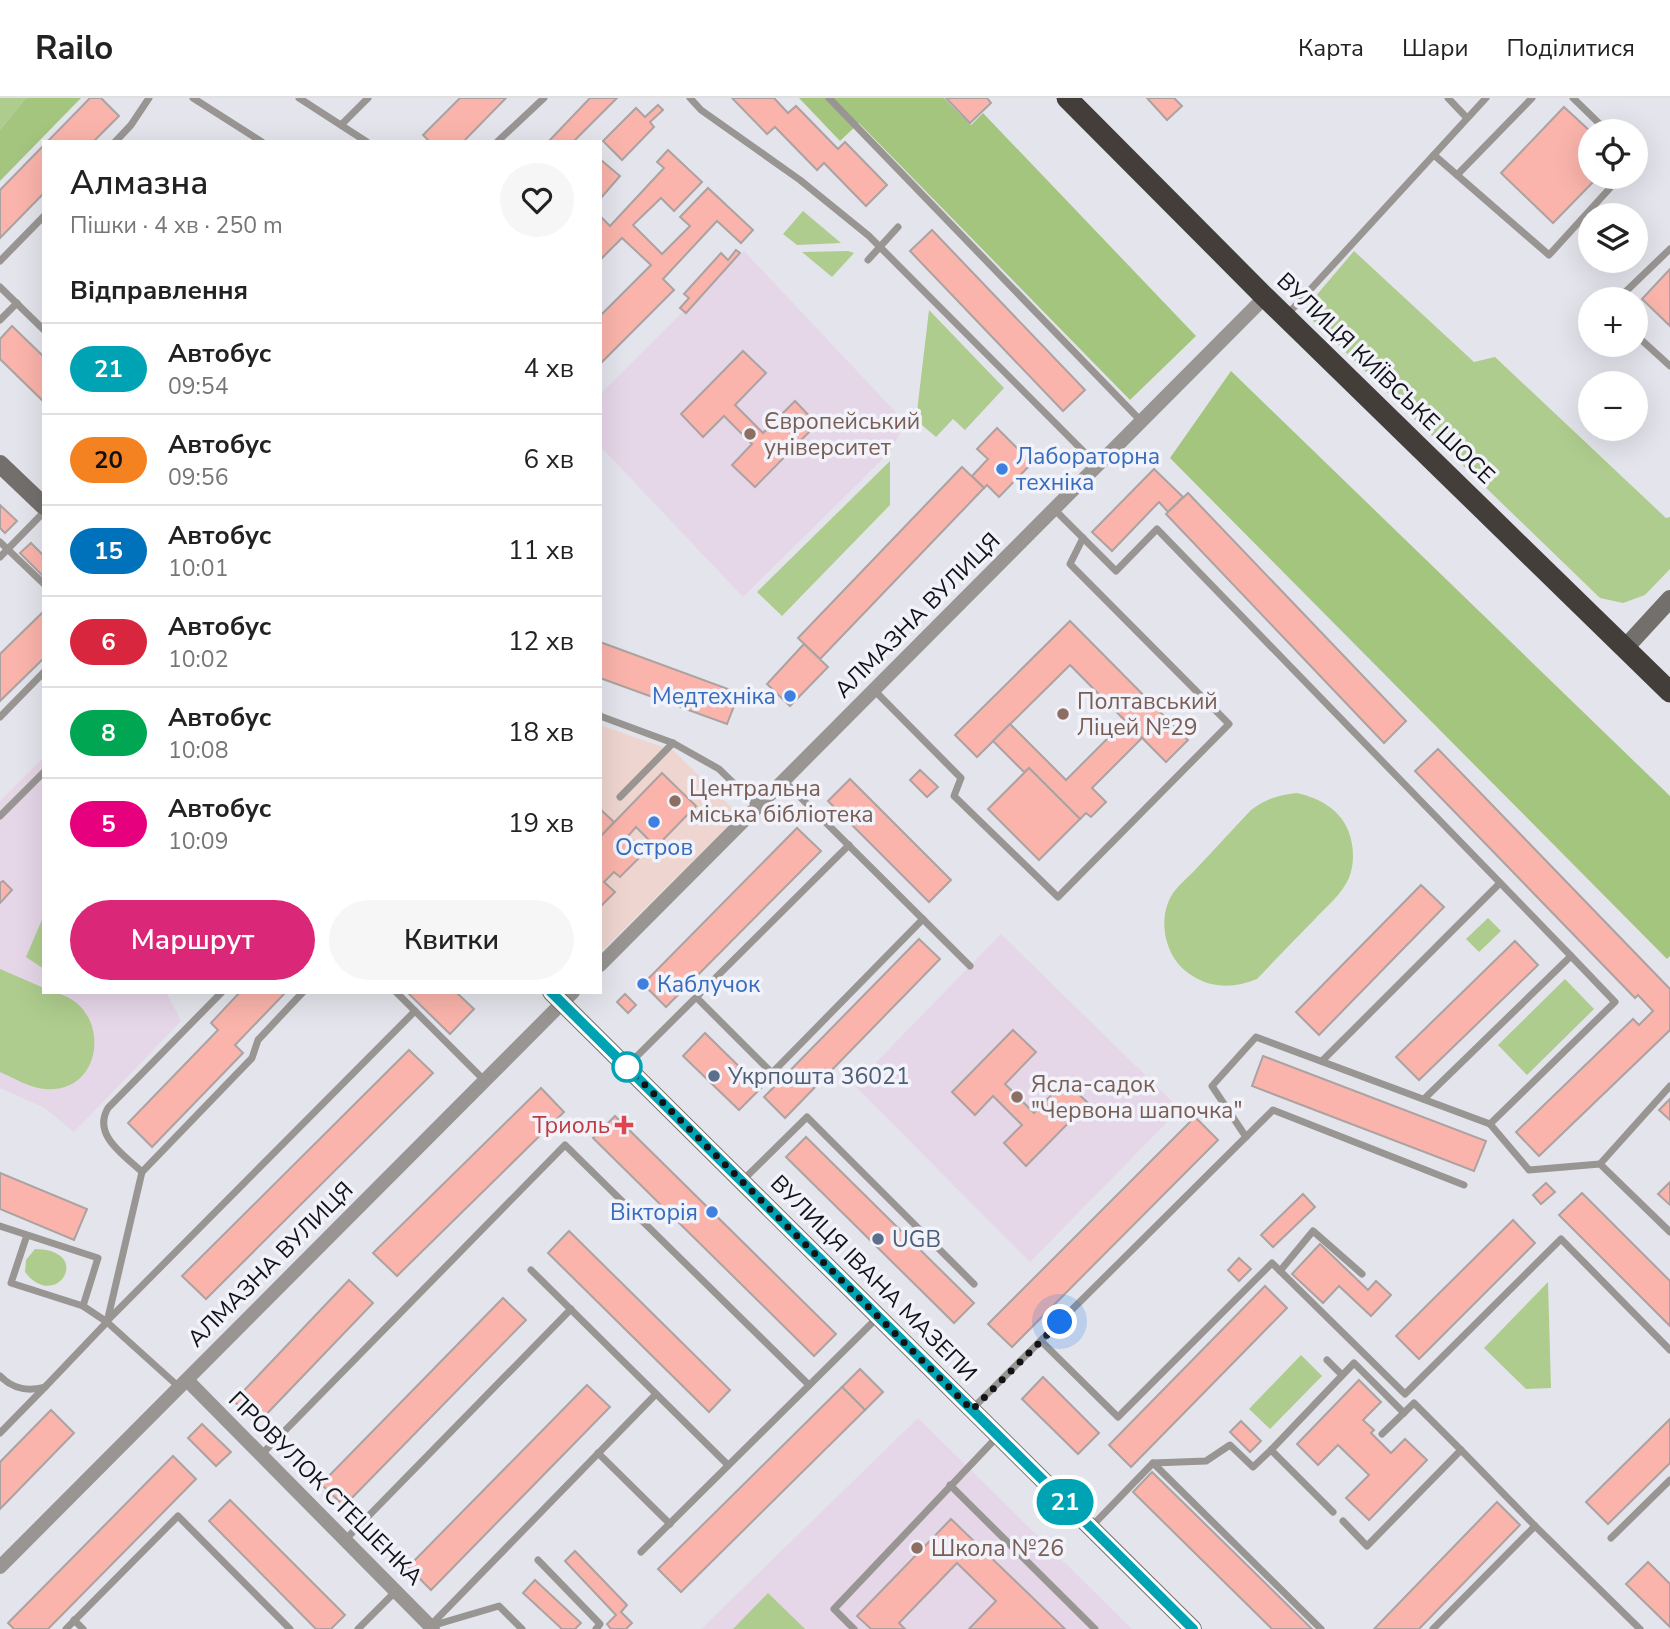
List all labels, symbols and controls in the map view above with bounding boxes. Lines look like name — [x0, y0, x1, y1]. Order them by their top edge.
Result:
text: Railo — [35, 26, 113, 71]
text: Карта — [1298, 32, 1364, 64]
text: Шари — [1402, 32, 1469, 64]
text: Поділитися — [1507, 32, 1635, 64]
map controls — [1578, 119, 1648, 441]
button: locate — [1578, 119, 1648, 189]
text: Алмазна — [70, 161, 208, 206]
button: heart — [500, 163, 574, 237]
button: layers — [1578, 203, 1648, 273]
text: Пішки · 4 хв · 250 m — [70, 210, 283, 241]
street label: ВУЛИЦЯ КИЇВСЬКЕ ШОСЕ — [1270, 266, 1501, 491]
text: Відправлення — [70, 273, 248, 308]
button: + — [1578, 287, 1648, 357]
text: Автобус — [168, 336, 271, 371]
text: 4 хв — [524, 351, 574, 386]
text: 21 — [94, 353, 123, 385]
text: 09:54 — [168, 371, 228, 402]
button: − — [1578, 371, 1648, 441]
place label: Європейський університет — [764, 406, 920, 463]
marker: Європейський університет — [742, 426, 758, 442]
text: Автобус — [168, 427, 271, 462]
place label: Лабораторна техніка — [1016, 441, 1160, 498]
text: 6 хв — [524, 442, 574, 477]
text: 20 — [94, 444, 123, 476]
marker: Лабораторна техніка — [994, 461, 1010, 477]
text: 09:56 — [168, 462, 228, 493]
text: Автобус — [168, 518, 271, 553]
street label: АЛМАЗНА ВУЛИЦЯ — [828, 526, 1007, 705]
text: 11 хв — [508, 533, 574, 568]
text: 15 — [94, 535, 123, 567]
text: 10:01 — [168, 553, 228, 584]
text: Автобус — [168, 609, 271, 644]
text: 12 хв — [508, 624, 574, 659]
text: 6 — [101, 626, 116, 658]
text: 10:02 — [168, 644, 228, 675]
place label: Медтехніка — [652, 681, 776, 712]
place label: Полтавський Ліцей №29 — [1077, 686, 1218, 743]
marker: Медтехніка — [782, 688, 798, 704]
text: Автобус — [168, 700, 271, 735]
marker: Полтавський Ліцей №29 — [1055, 706, 1071, 722]
text: 18 хв — [508, 715, 574, 750]
text: 8 — [101, 717, 116, 749]
text: 10:08 — [168, 735, 228, 766]
place label: Центральна міська бібліотека — [689, 773, 874, 830]
text: Автобус — [168, 791, 271, 826]
marker: Центральна міська бібліотека — [667, 793, 683, 809]
text: 19 хв — [508, 806, 574, 841]
text: 5 — [101, 808, 116, 840]
marker: Остров — [646, 814, 662, 830]
text: 10:09 — [168, 826, 228, 857]
place label: Остров — [615, 832, 693, 863]
button: Маршрут — [70, 900, 315, 980]
button: Квитки — [329, 900, 574, 980]
place label: Каблучок — [657, 969, 761, 1000]
marker: Каблучок — [635, 976, 651, 992]
unlabelled marker — [612, 1052, 642, 1082]
place label: Укрпошта 36021 — [727, 1061, 910, 1092]
marker: Укрпошта 36021 — [706, 1068, 722, 1084]
place label: Ясла-садок "Червона шапочка" — [1031, 1069, 1242, 1126]
marker: Ясла-садок "Червона шапочка" — [1009, 1089, 1025, 1105]
place label: Триоль — [532, 1110, 610, 1141]
marker: Триоль — [616, 1117, 632, 1133]
street label: ВУЛИЦЯ ІВАНА МАЗЕПИ — [764, 1168, 984, 1388]
street label: АЛМАЗНА ВУЛИЦЯ — [181, 1175, 360, 1354]
place label: Вікторія — [610, 1197, 698, 1228]
marker: Вікторія — [704, 1204, 720, 1220]
place label: UGB — [892, 1224, 941, 1255]
marker: UGB — [870, 1231, 886, 1247]
your location — [1042, 1304, 1077, 1339]
street label: ПРОВУЛОК СТЕШЕНКА — [222, 1384, 430, 1592]
line badge: 21 — [1034, 1479, 1096, 1525]
text: 21 — [1051, 1486, 1079, 1518]
place label: Школа №26 — [931, 1533, 1064, 1564]
marker: Школа №26 — [909, 1540, 925, 1556]

